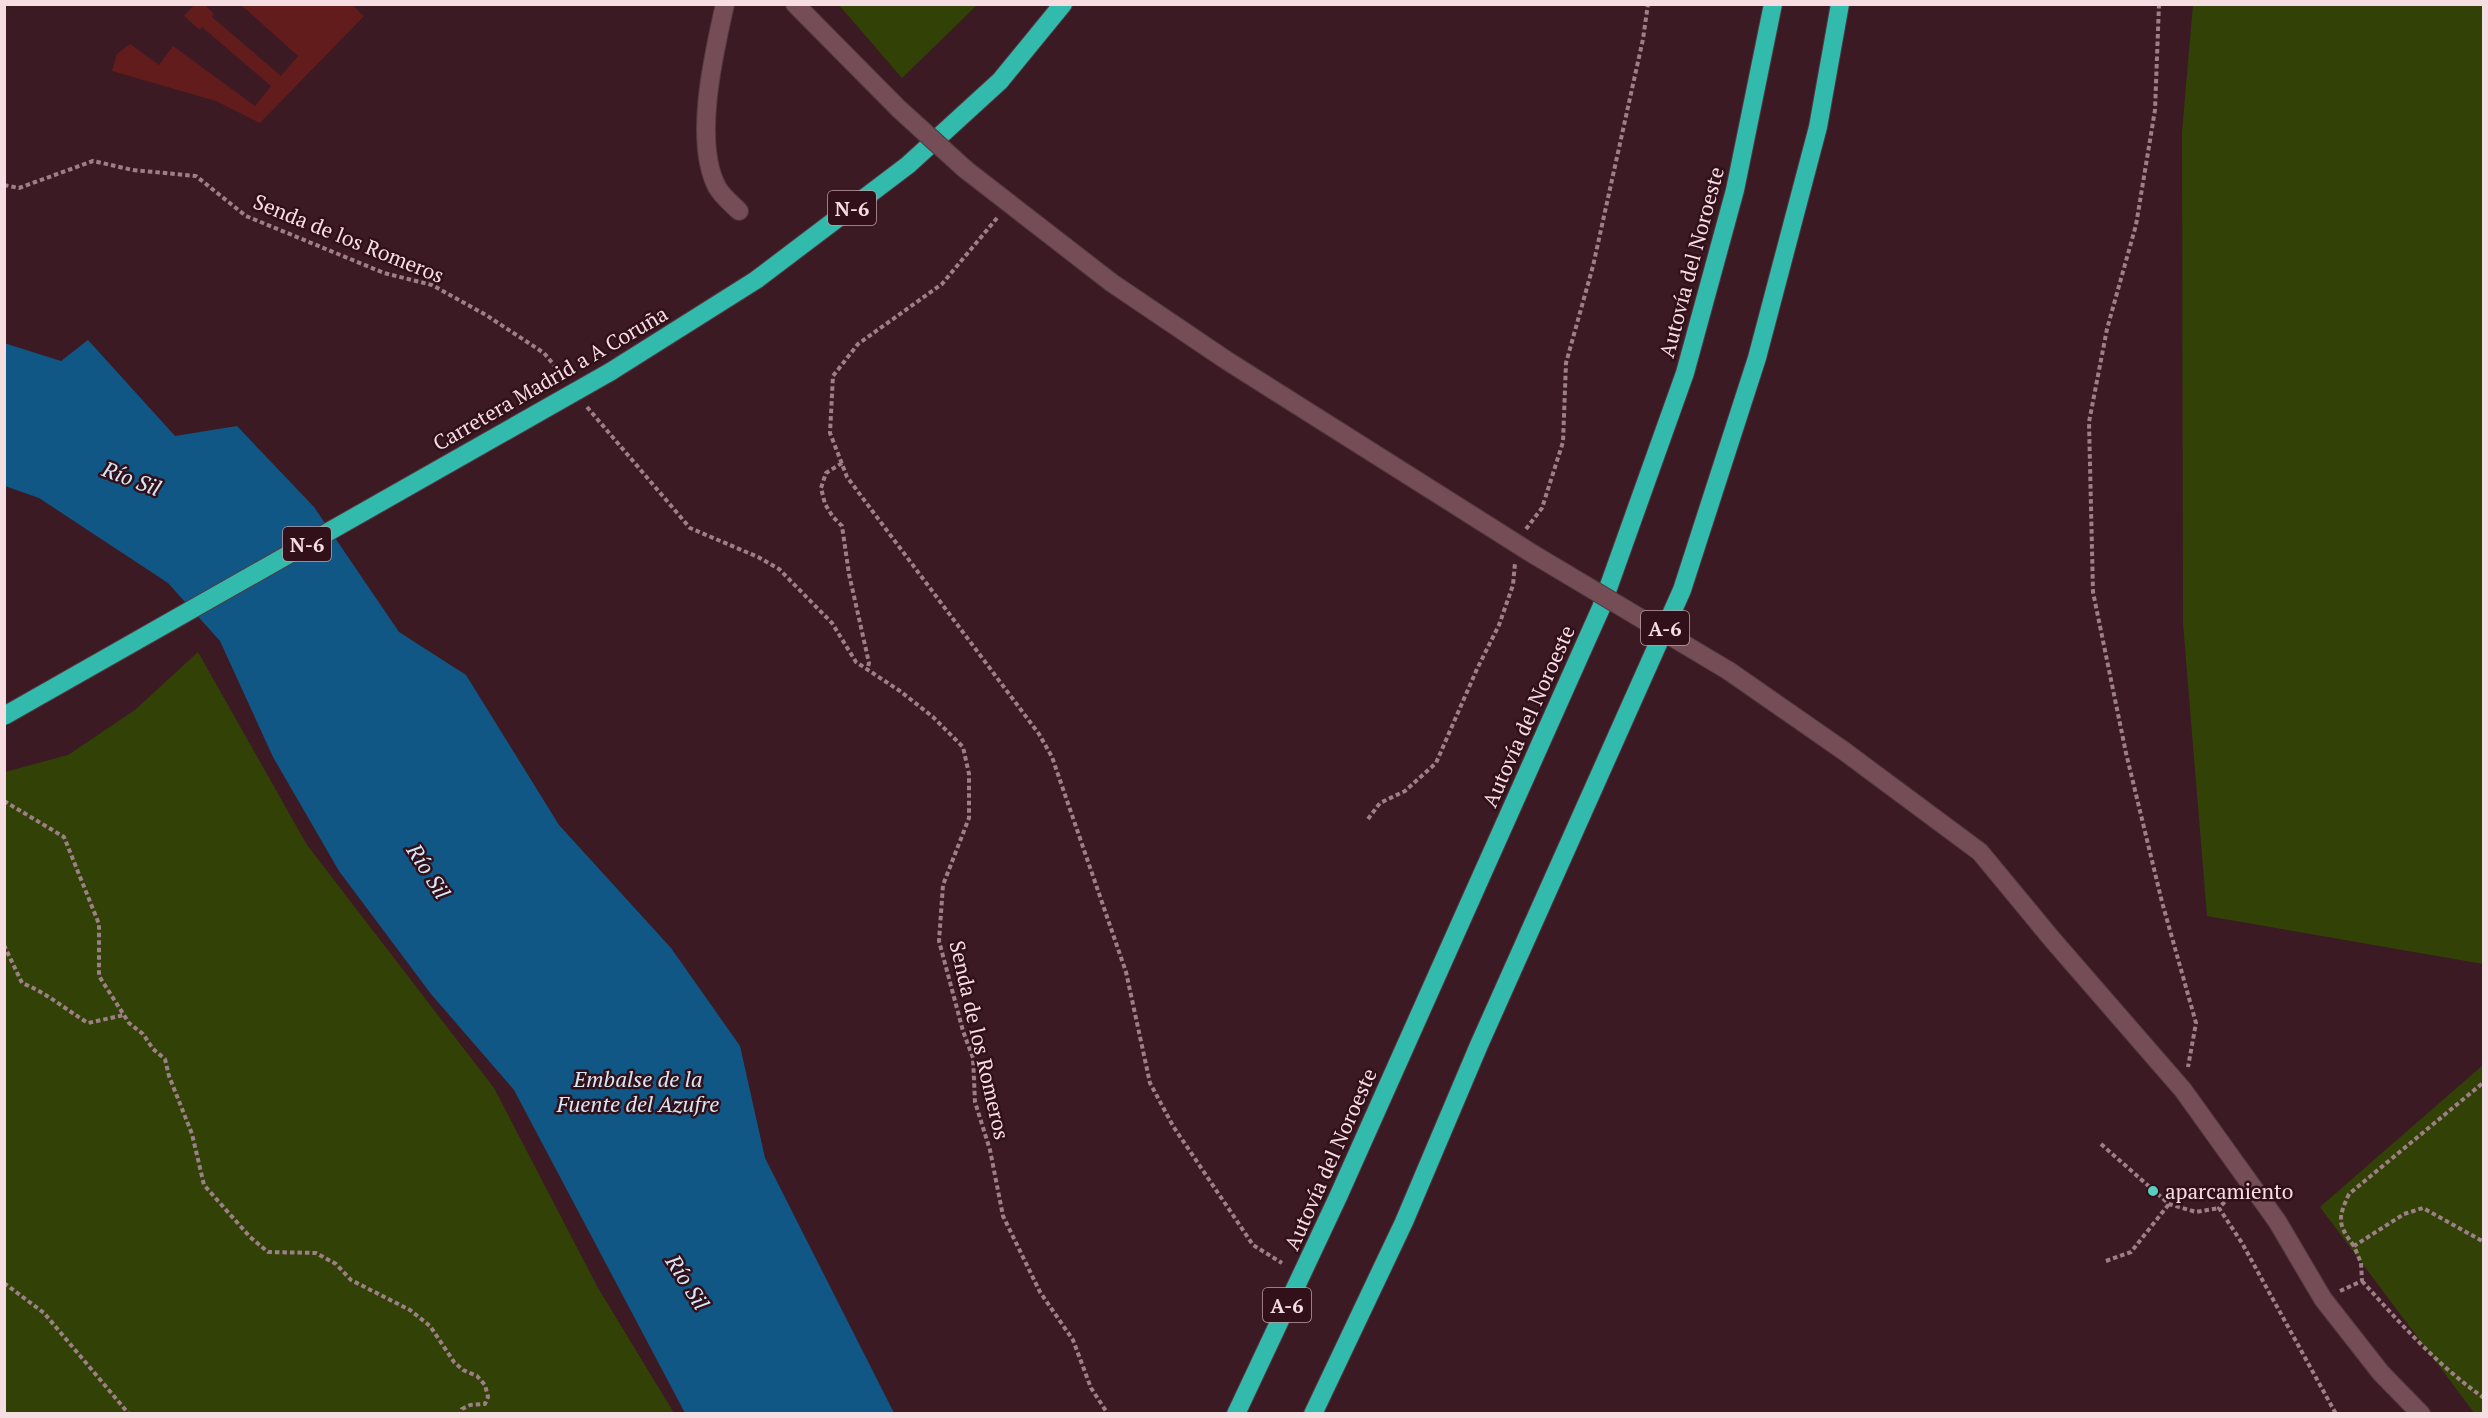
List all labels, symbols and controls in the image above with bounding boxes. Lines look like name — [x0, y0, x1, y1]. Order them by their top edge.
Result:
street label: Autovía del Noroeste — [1652, 164, 1730, 360]
street label: Senda de los Romeros — [250, 187, 448, 289]
road number: N-6 — [828, 191, 876, 225]
street label: Carretera Madrid a A Coruña — [427, 299, 673, 457]
water label: Río Sil — [98, 453, 165, 502]
road number: N-6 — [283, 527, 331, 561]
road number: A-6 — [1641, 611, 1689, 645]
street label: Autovía del Noroeste — [1475, 621, 1581, 811]
water label: Río Sil — [400, 837, 457, 904]
street label: Senda de los Romeros — [944, 938, 1016, 1142]
water label: Embalse de la Fuente del Azufre — [556, 1064, 719, 1118]
street label: Autovía del Noroeste — [1277, 1064, 1383, 1254]
place label: aparcamiento — [2165, 1177, 2293, 1205]
marker: aparcamiento — [2146, 1184, 2160, 1198]
water label: Río Sil — [659, 1248, 716, 1315]
road number: A-6 — [1263, 1288, 1311, 1322]

